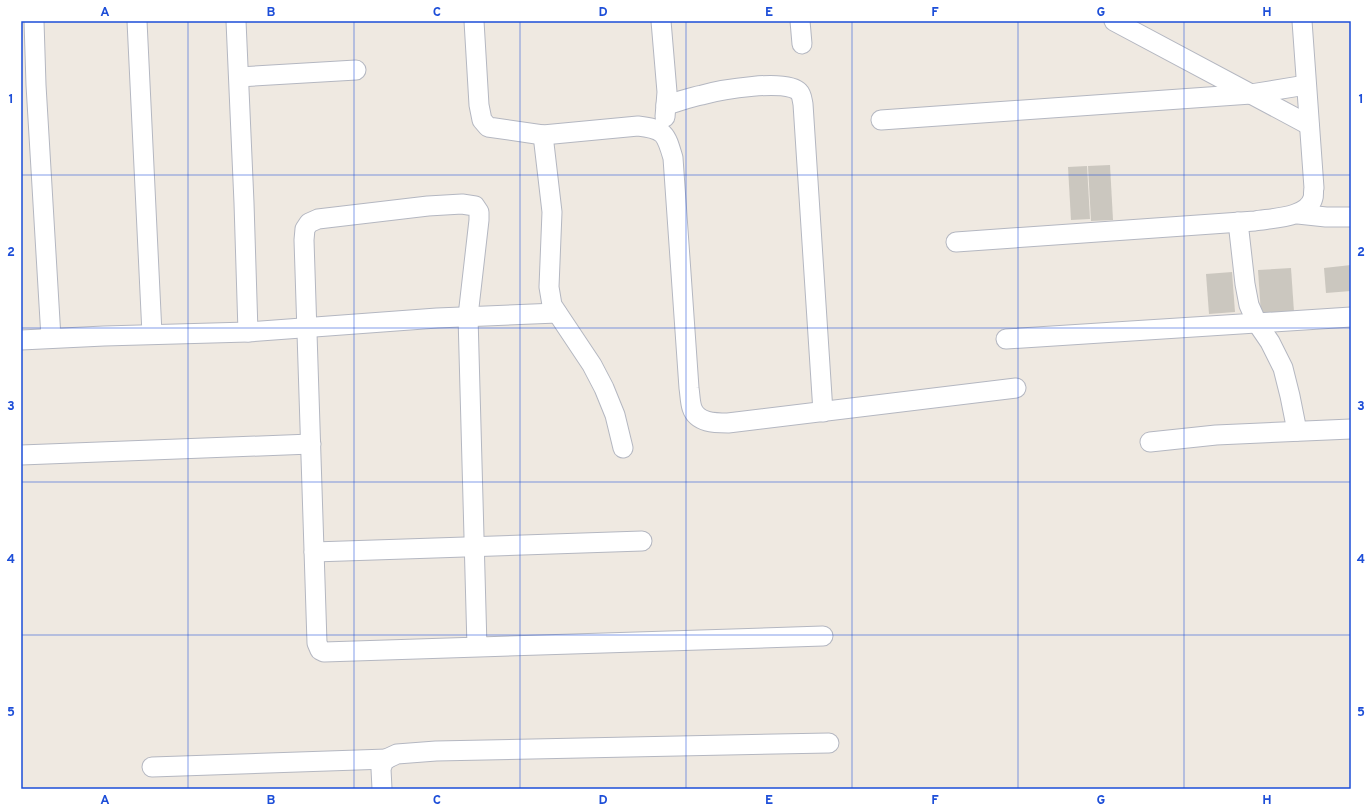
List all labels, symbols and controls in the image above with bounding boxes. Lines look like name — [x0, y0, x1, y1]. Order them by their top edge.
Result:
text: A — [100, 5, 110, 21]
text: B — [267, 5, 276, 21]
text: C — [433, 5, 441, 21]
text: D — [598, 5, 608, 21]
text: E — [765, 5, 773, 21]
text: F — [931, 5, 939, 21]
text: G — [1097, 5, 1106, 21]
text: H — [1262, 5, 1272, 21]
text: 1 — [8, 92, 14, 108]
text: 1 — [1358, 92, 1364, 108]
text: 2 — [7, 245, 15, 261]
text: 2 — [1357, 245, 1365, 261]
text: 3 — [7, 399, 15, 415]
text: 3 — [1357, 399, 1365, 415]
text: 4 — [7, 552, 15, 568]
text: 4 — [1357, 552, 1365, 568]
text: 5 — [7, 705, 15, 721]
text: 5 — [1357, 705, 1365, 721]
text: A — [100, 793, 110, 809]
text: B — [267, 793, 276, 809]
text: C — [433, 793, 441, 809]
text: D — [598, 793, 608, 809]
text: E — [765, 793, 773, 809]
text: F — [931, 793, 939, 809]
text: G — [1097, 793, 1106, 809]
text: H — [1262, 793, 1272, 809]

